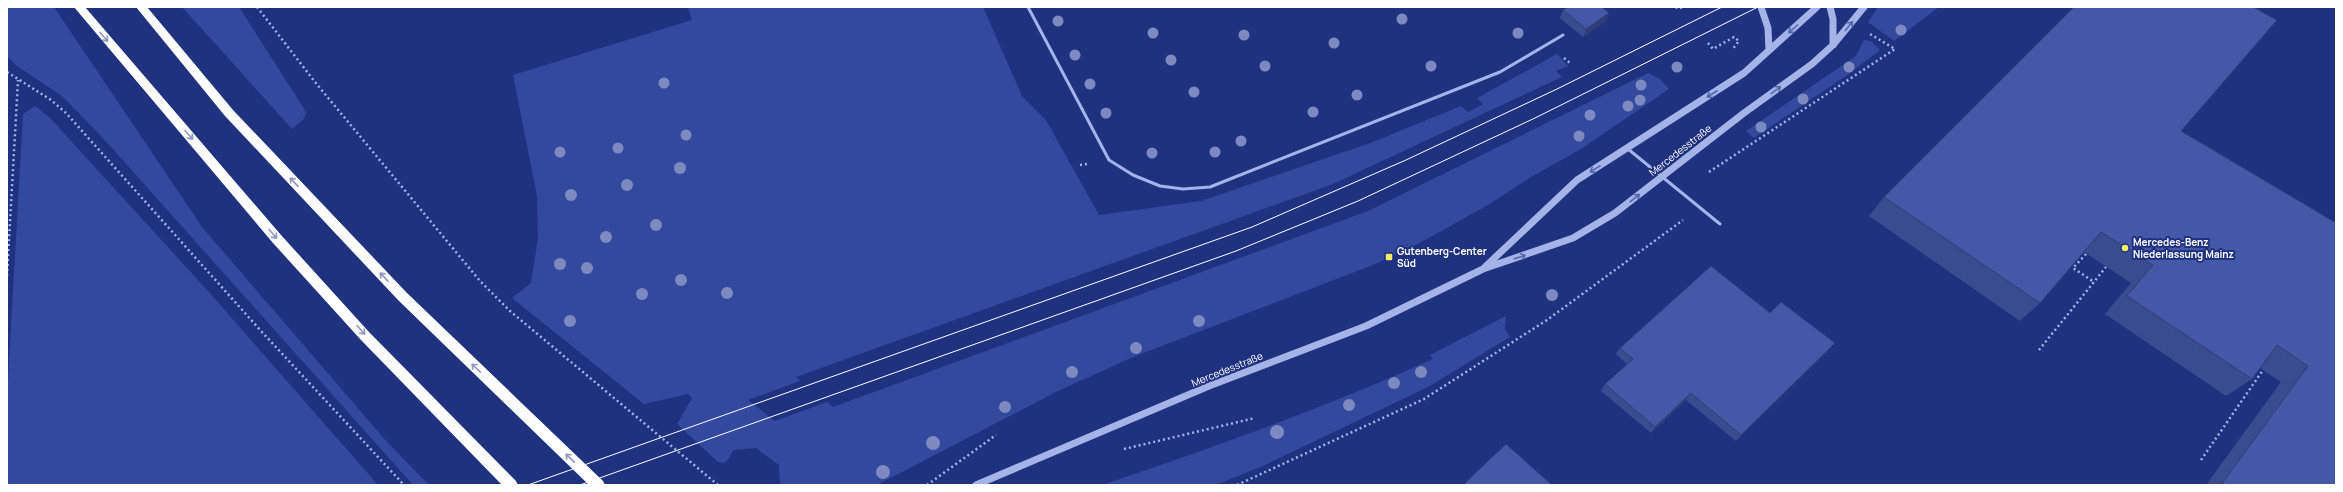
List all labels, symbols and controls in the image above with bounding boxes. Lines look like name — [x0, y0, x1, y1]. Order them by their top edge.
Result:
one-way arrow — [1844, 21, 1853, 31]
one-way arrow — [1788, 24, 1798, 33]
one-way arrow — [100, 31, 109, 42]
one-way arrow — [1770, 86, 1781, 94]
one-way arrow — [1706, 90, 1717, 99]
street label: Mercedesstraße — [1646, 121, 1714, 179]
one-way arrow — [184, 130, 193, 141]
one-way arrow — [1589, 166, 1601, 174]
one-way arrow — [289, 177, 299, 187]
one-way arrow — [1629, 193, 1640, 202]
one-way arrow — [269, 229, 278, 240]
place label: Mercedes-Benz Niederlassung Mainz — [2133, 235, 2234, 261]
marker: Mercedes-Benz Niederlassung Mainz — [2120, 243, 2130, 253]
place label: Gutenberg-Center Süd — [1397, 244, 1487, 270]
marker: Gutenberg-Center Süd — [1384, 252, 1394, 262]
one-way arrow — [1514, 253, 1527, 260]
one-way arrow — [379, 272, 388, 282]
one-way arrow — [356, 325, 365, 336]
street label: Mercedesstraße — [1189, 348, 1265, 390]
one-way arrow — [471, 363, 481, 373]
one-way arrow — [565, 453, 575, 463]

